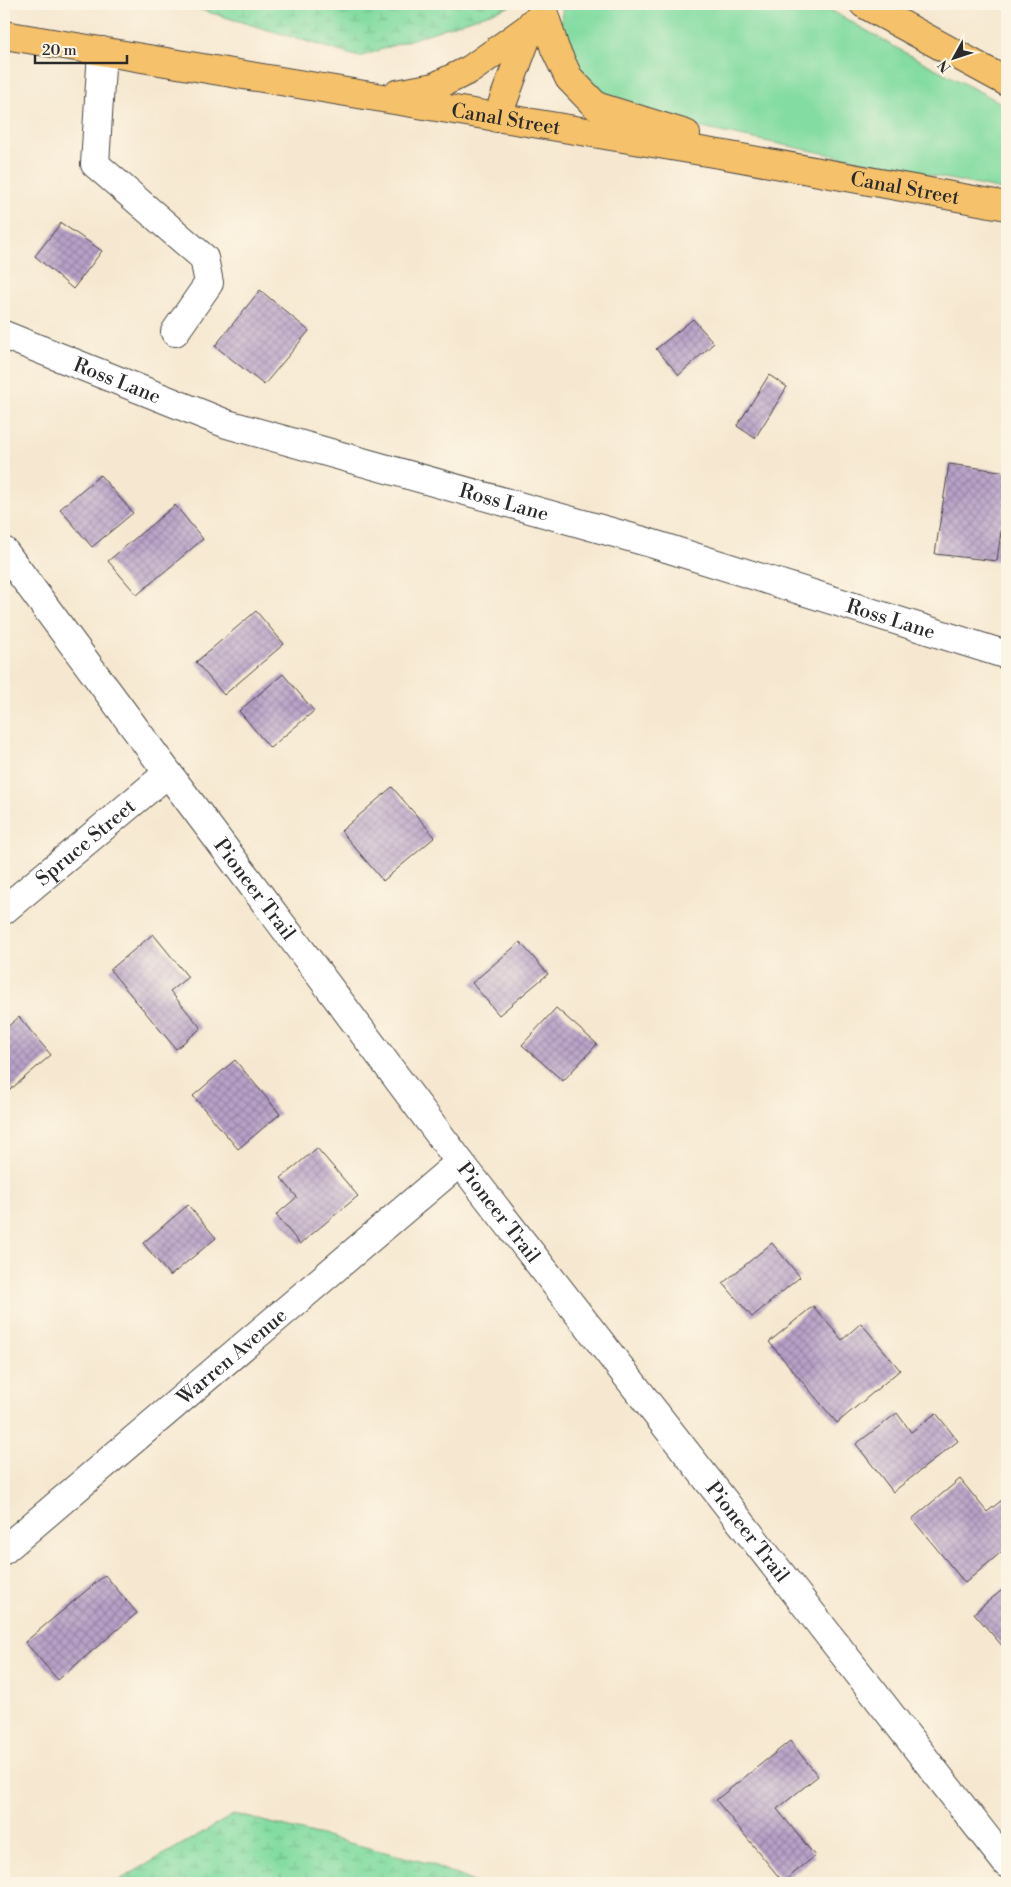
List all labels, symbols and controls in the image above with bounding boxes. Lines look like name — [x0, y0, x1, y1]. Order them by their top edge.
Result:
scale bar — [35, 32, 128, 64]
north arrow — [928, 32, 978, 82]
text: 20 m — [42, 41, 77, 60]
text: N — [934, 56, 955, 76]
street label: Canal Street — [449, 99, 562, 141]
street label: Canal Street — [848, 167, 961, 211]
street label: Ross Lane — [69, 353, 164, 410]
street label: Ross Lane — [456, 479, 551, 528]
street label: Ross Lane — [843, 594, 938, 646]
street label: Spruce Street — [31, 794, 141, 892]
street label: Pioneer Trail — [208, 834, 300, 946]
street label: Pioneer Trail — [451, 1158, 545, 1269]
street label: Warren Avenue — [172, 1304, 293, 1412]
street label: Pioneer Trail — [700, 1477, 794, 1588]

